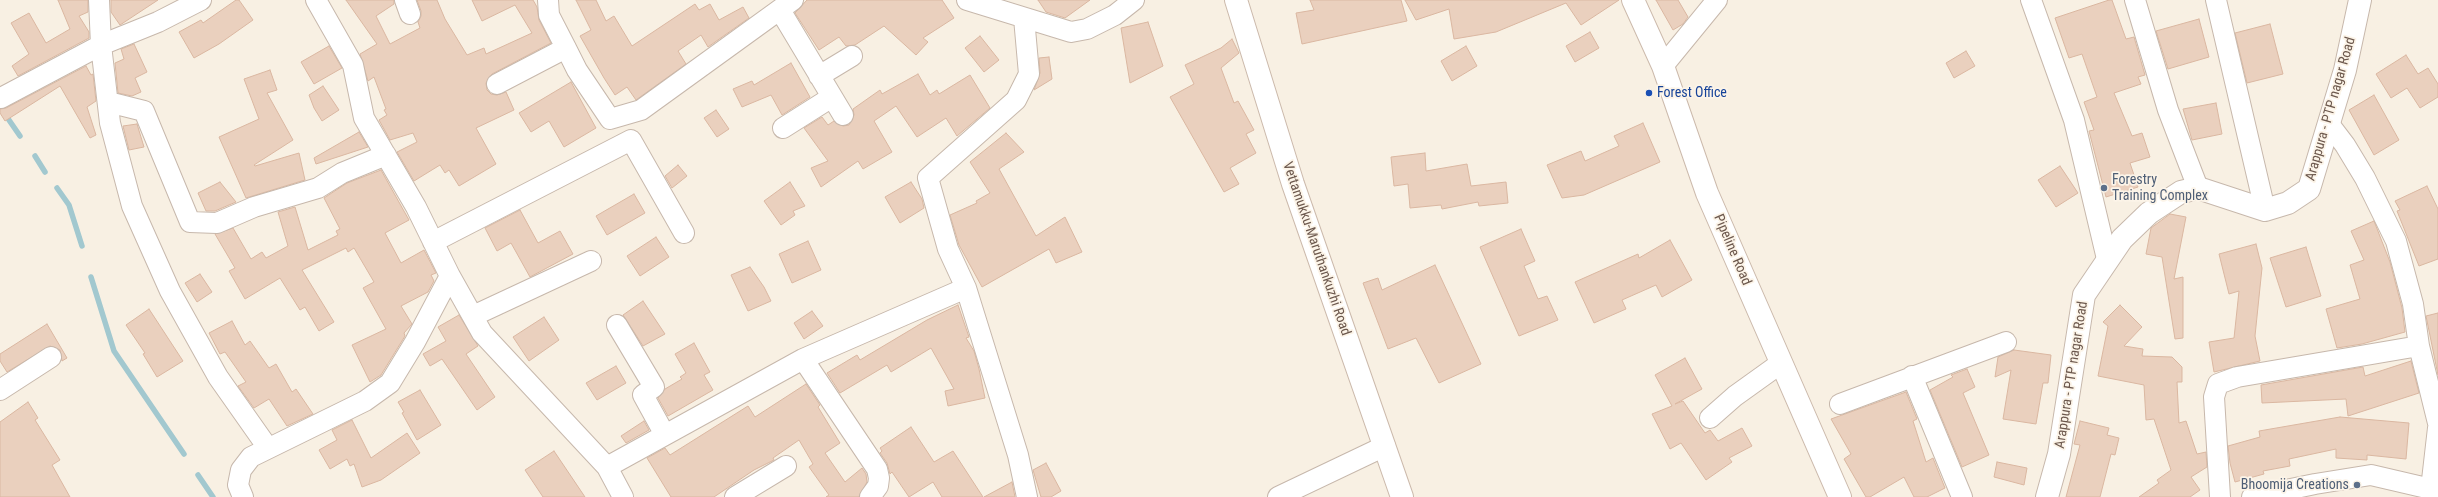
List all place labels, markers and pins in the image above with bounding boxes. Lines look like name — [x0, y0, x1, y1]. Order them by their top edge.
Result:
place label: Forest Office — [1657, 85, 1727, 101]
marker: Forest Office — [1644, 88, 1654, 98]
place label: Forestry Training Complex — [2112, 172, 2208, 204]
marker: Forestry Training Complex — [2099, 183, 2109, 193]
place label: Bhoomija Creations — [2241, 477, 2349, 493]
marker: Bhoomija Creations — [2352, 480, 2362, 490]

